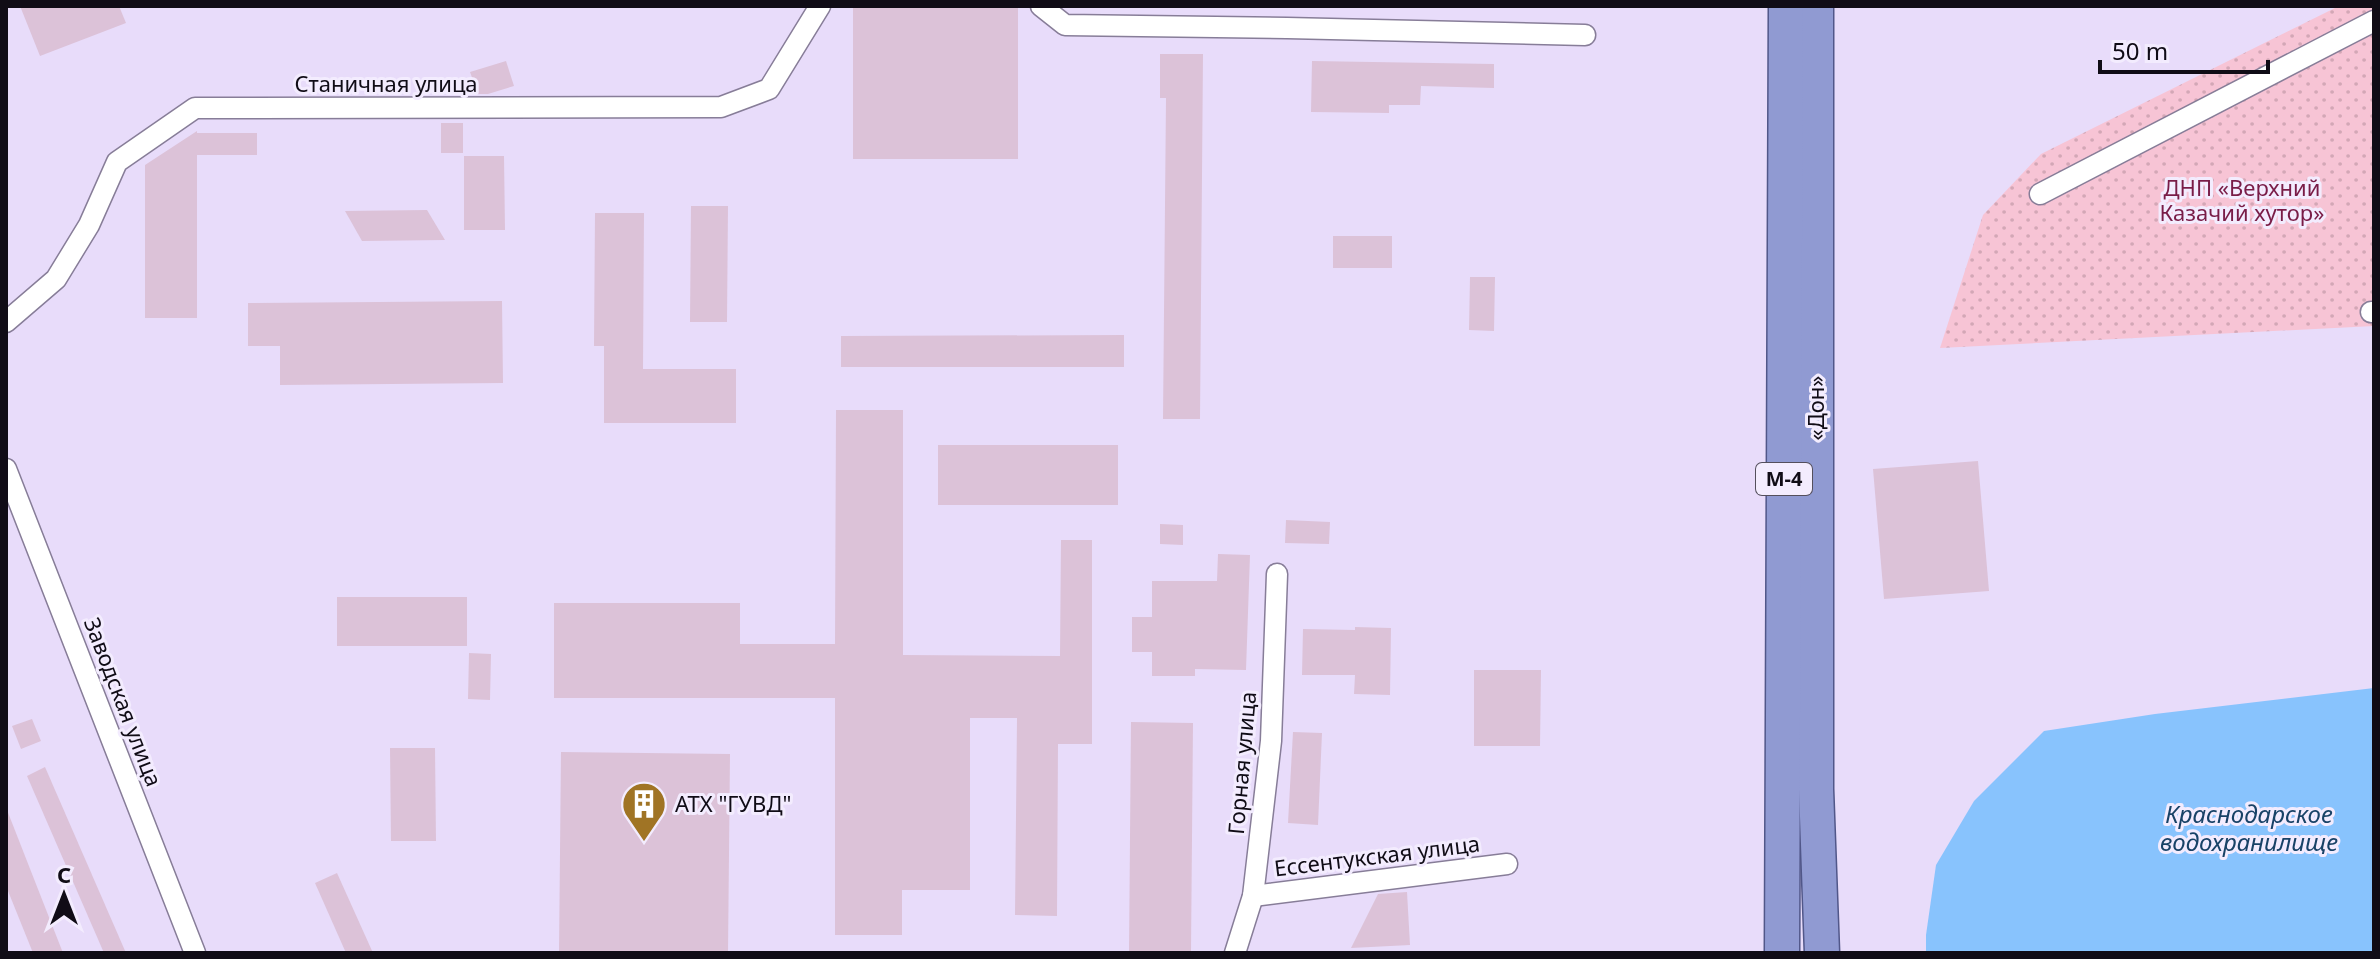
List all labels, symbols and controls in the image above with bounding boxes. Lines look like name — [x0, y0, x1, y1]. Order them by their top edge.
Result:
scale bar — [2100, 24, 2268, 74]
text: 50 m — [2112, 34, 2168, 67]
street label: Станичная улица — [294, 68, 478, 98]
park label: ДНП «Верхний Казачий хутор» — [2160, 172, 2324, 227]
street label: «Дон» — [1800, 375, 1830, 441]
road number: М-4 — [1756, 463, 1812, 495]
street label: Заводская улица — [78, 613, 170, 790]
street label: Горная улица — [1220, 690, 1262, 836]
building icon: АТХ "ГУВД" — [620, 780, 668, 843]
place label: АТХ "ГУВД" — [675, 788, 791, 818]
water label: Краснодарское водохранилище — [2160, 797, 2338, 858]
street label: Ессентукская улица — [1272, 828, 1481, 883]
north arrow — [24, 855, 104, 935]
text: С — [57, 859, 71, 889]

